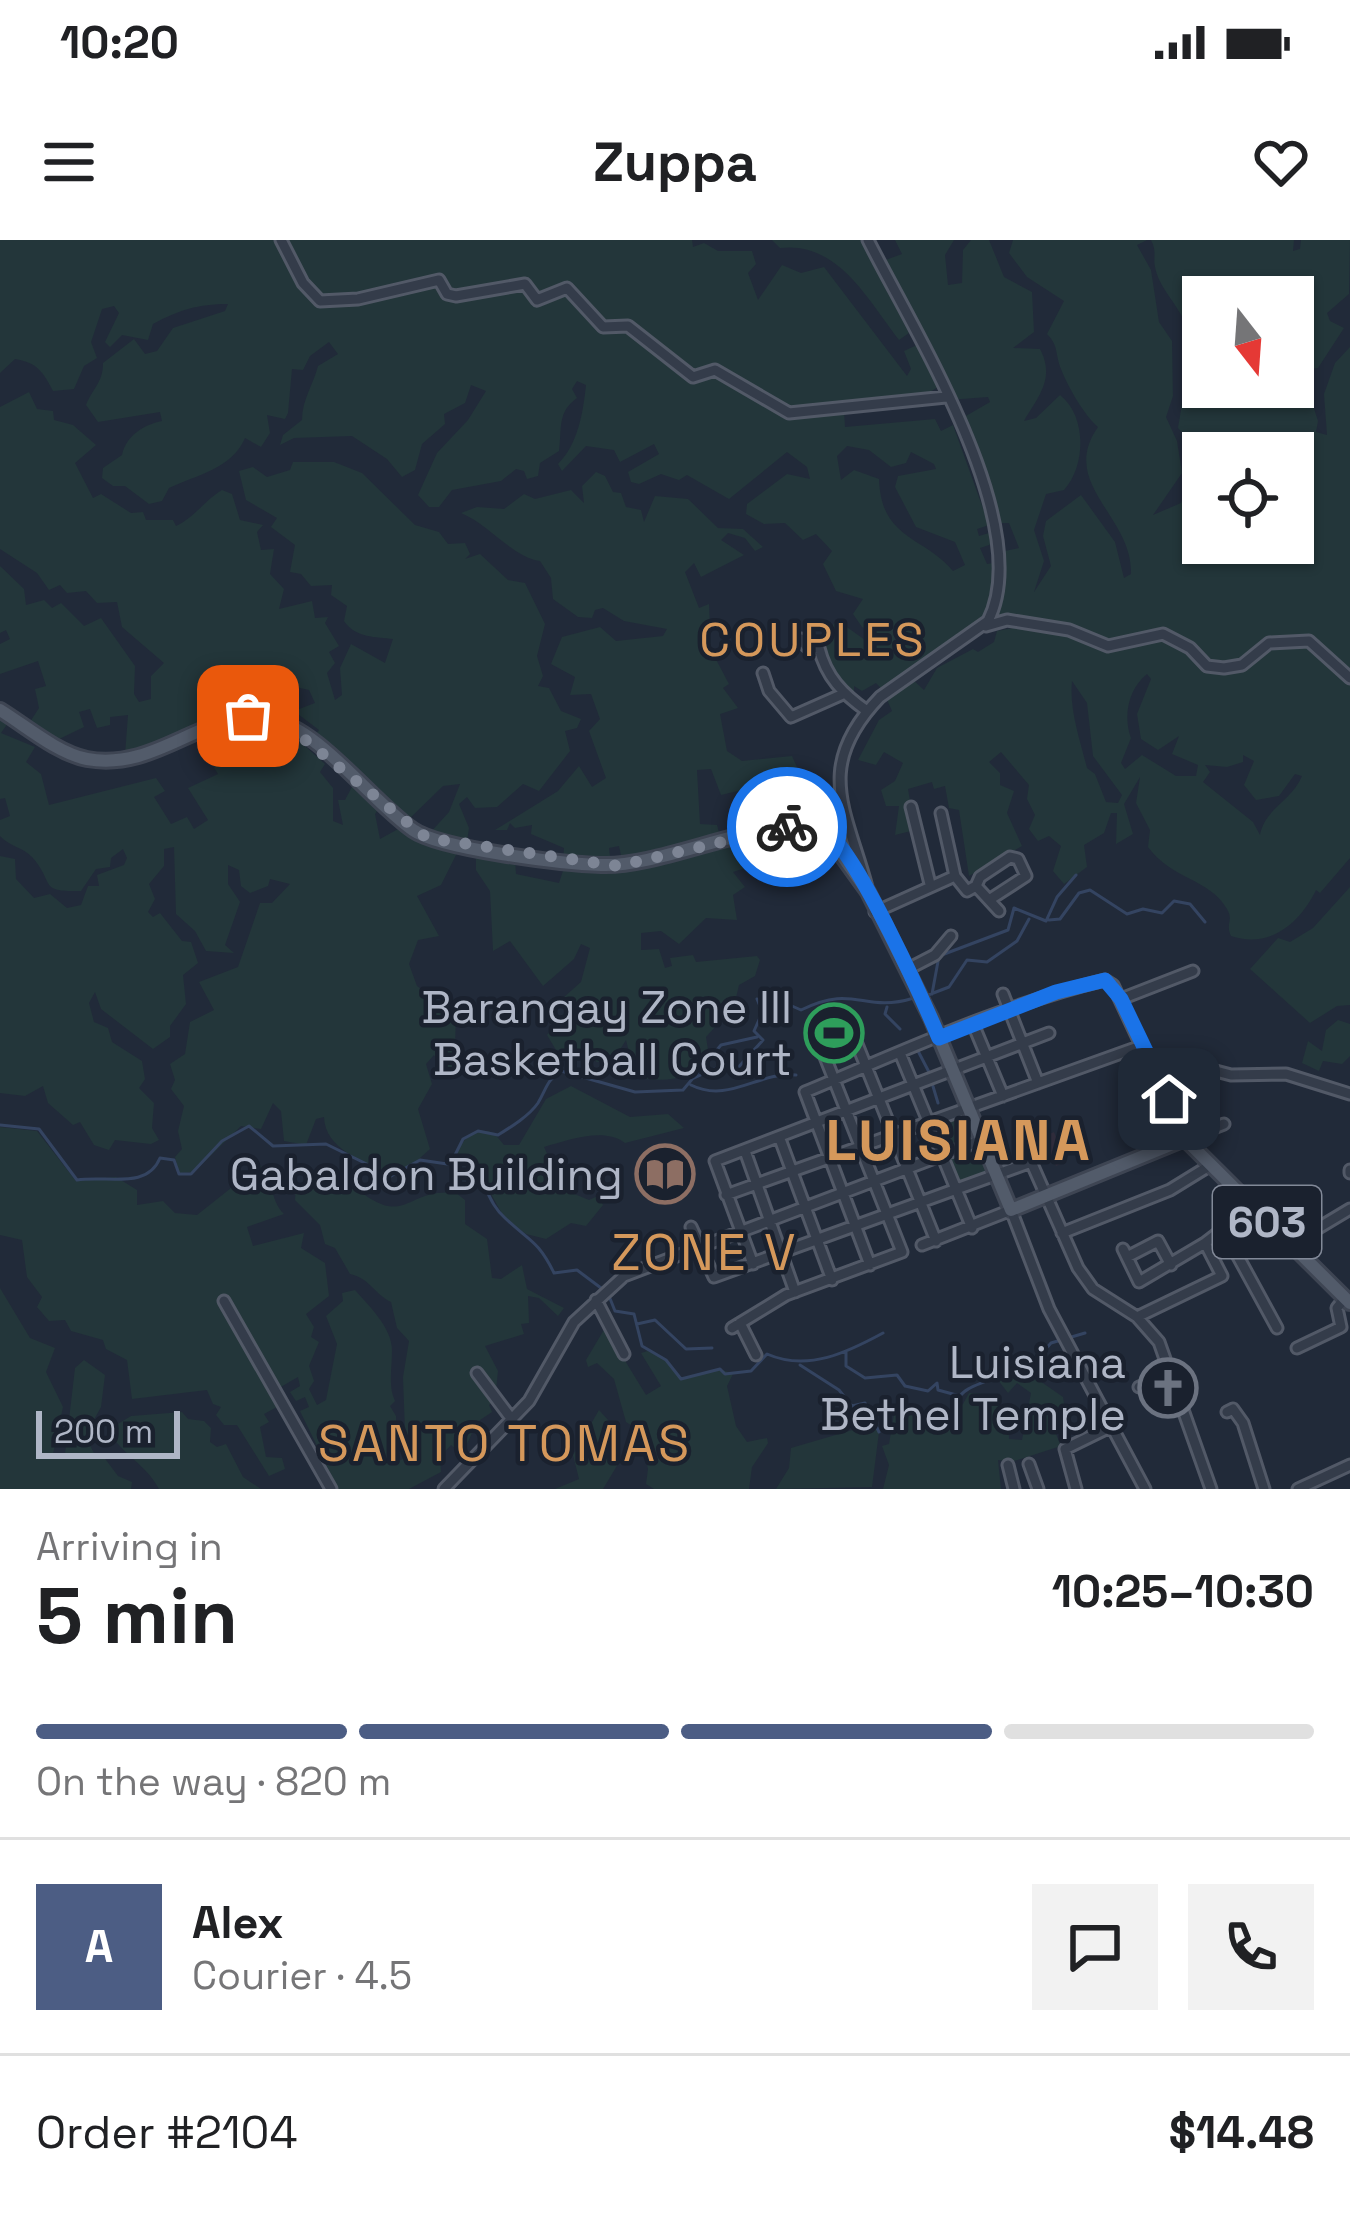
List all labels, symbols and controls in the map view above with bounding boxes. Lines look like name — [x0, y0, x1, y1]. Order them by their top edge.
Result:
text: 10:20 — [60, 14, 179, 71]
text: Zuppa — [593, 128, 757, 197]
icon: menu — [36, 129, 102, 195]
icon: heart — [1248, 129, 1314, 195]
north arrow — [1182, 276, 1314, 408]
map controls — [1182, 276, 1314, 564]
button: locate — [1182, 432, 1314, 564]
district label: COUPLES — [699, 609, 927, 670]
pin — [197, 665, 299, 767]
icon: bag — [215, 683, 281, 749]
courier — [727, 767, 847, 887]
icon: bike — [754, 794, 820, 860]
place label: Barangay Zone III Basketball Court — [422, 979, 792, 1088]
sports icon: Barangay Zone III Basketball Court — [803, 1002, 865, 1064]
pin — [1118, 1048, 1220, 1150]
icon: home — [1136, 1066, 1202, 1132]
district label: LUISIANA — [825, 1104, 1093, 1177]
library icon: Gabaldon Building — [634, 1143, 696, 1205]
place label: Gabaldon Building — [230, 1146, 623, 1203]
road number: 603 — [1213, 1186, 1321, 1258]
district label: ZONE V — [611, 1220, 799, 1285]
place label: Luisiana Bethel Temple — [820, 1334, 1126, 1443]
church icon: Luisiana Bethel Temple — [1137, 1357, 1199, 1419]
scale bar — [36, 1405, 180, 1458]
text: 200 m — [54, 1411, 153, 1453]
district label: SANTO TOMAS — [318, 1411, 692, 1476]
text: Arriving in — [36, 1522, 223, 1571]
text: 10:25–10:30 — [1052, 1563, 1314, 1620]
text: 5 min — [36, 1566, 238, 1666]
text: On the way · 820 m — [36, 1757, 391, 1806]
button: chat — [1032, 1884, 1158, 2010]
button: phone — [1188, 1884, 1314, 2010]
text: Alex — [192, 1894, 284, 1951]
text: A — [85, 1918, 113, 1975]
text: Courier · 4.5 — [192, 1951, 412, 2000]
text: Order #2104 — [36, 2104, 298, 2161]
text: $14.48 — [1169, 2104, 1314, 2161]

